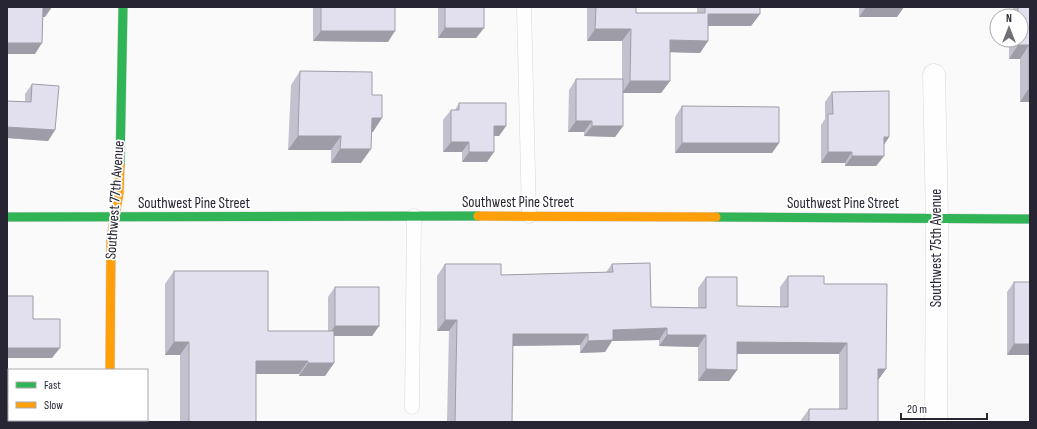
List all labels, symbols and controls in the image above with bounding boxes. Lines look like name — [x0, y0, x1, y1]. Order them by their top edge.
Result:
north arrow — [989, 8, 1029, 48]
text: N — [1006, 12, 1012, 25]
street label: Southwest 77th Avenue — [101, 140, 129, 260]
street label: Southwest 75th Avenue — [927, 189, 946, 307]
street label: Southwest Pine Street — [462, 193, 575, 212]
street label: Southwest Pine Street — [138, 194, 251, 213]
street label: Southwest Pine Street — [787, 194, 900, 213]
legend — [8, 369, 148, 421]
text: Fast — [44, 378, 61, 393]
scale bar — [901, 395, 987, 421]
text: Slow — [44, 398, 63, 413]
text: 20 m — [907, 402, 927, 417]

